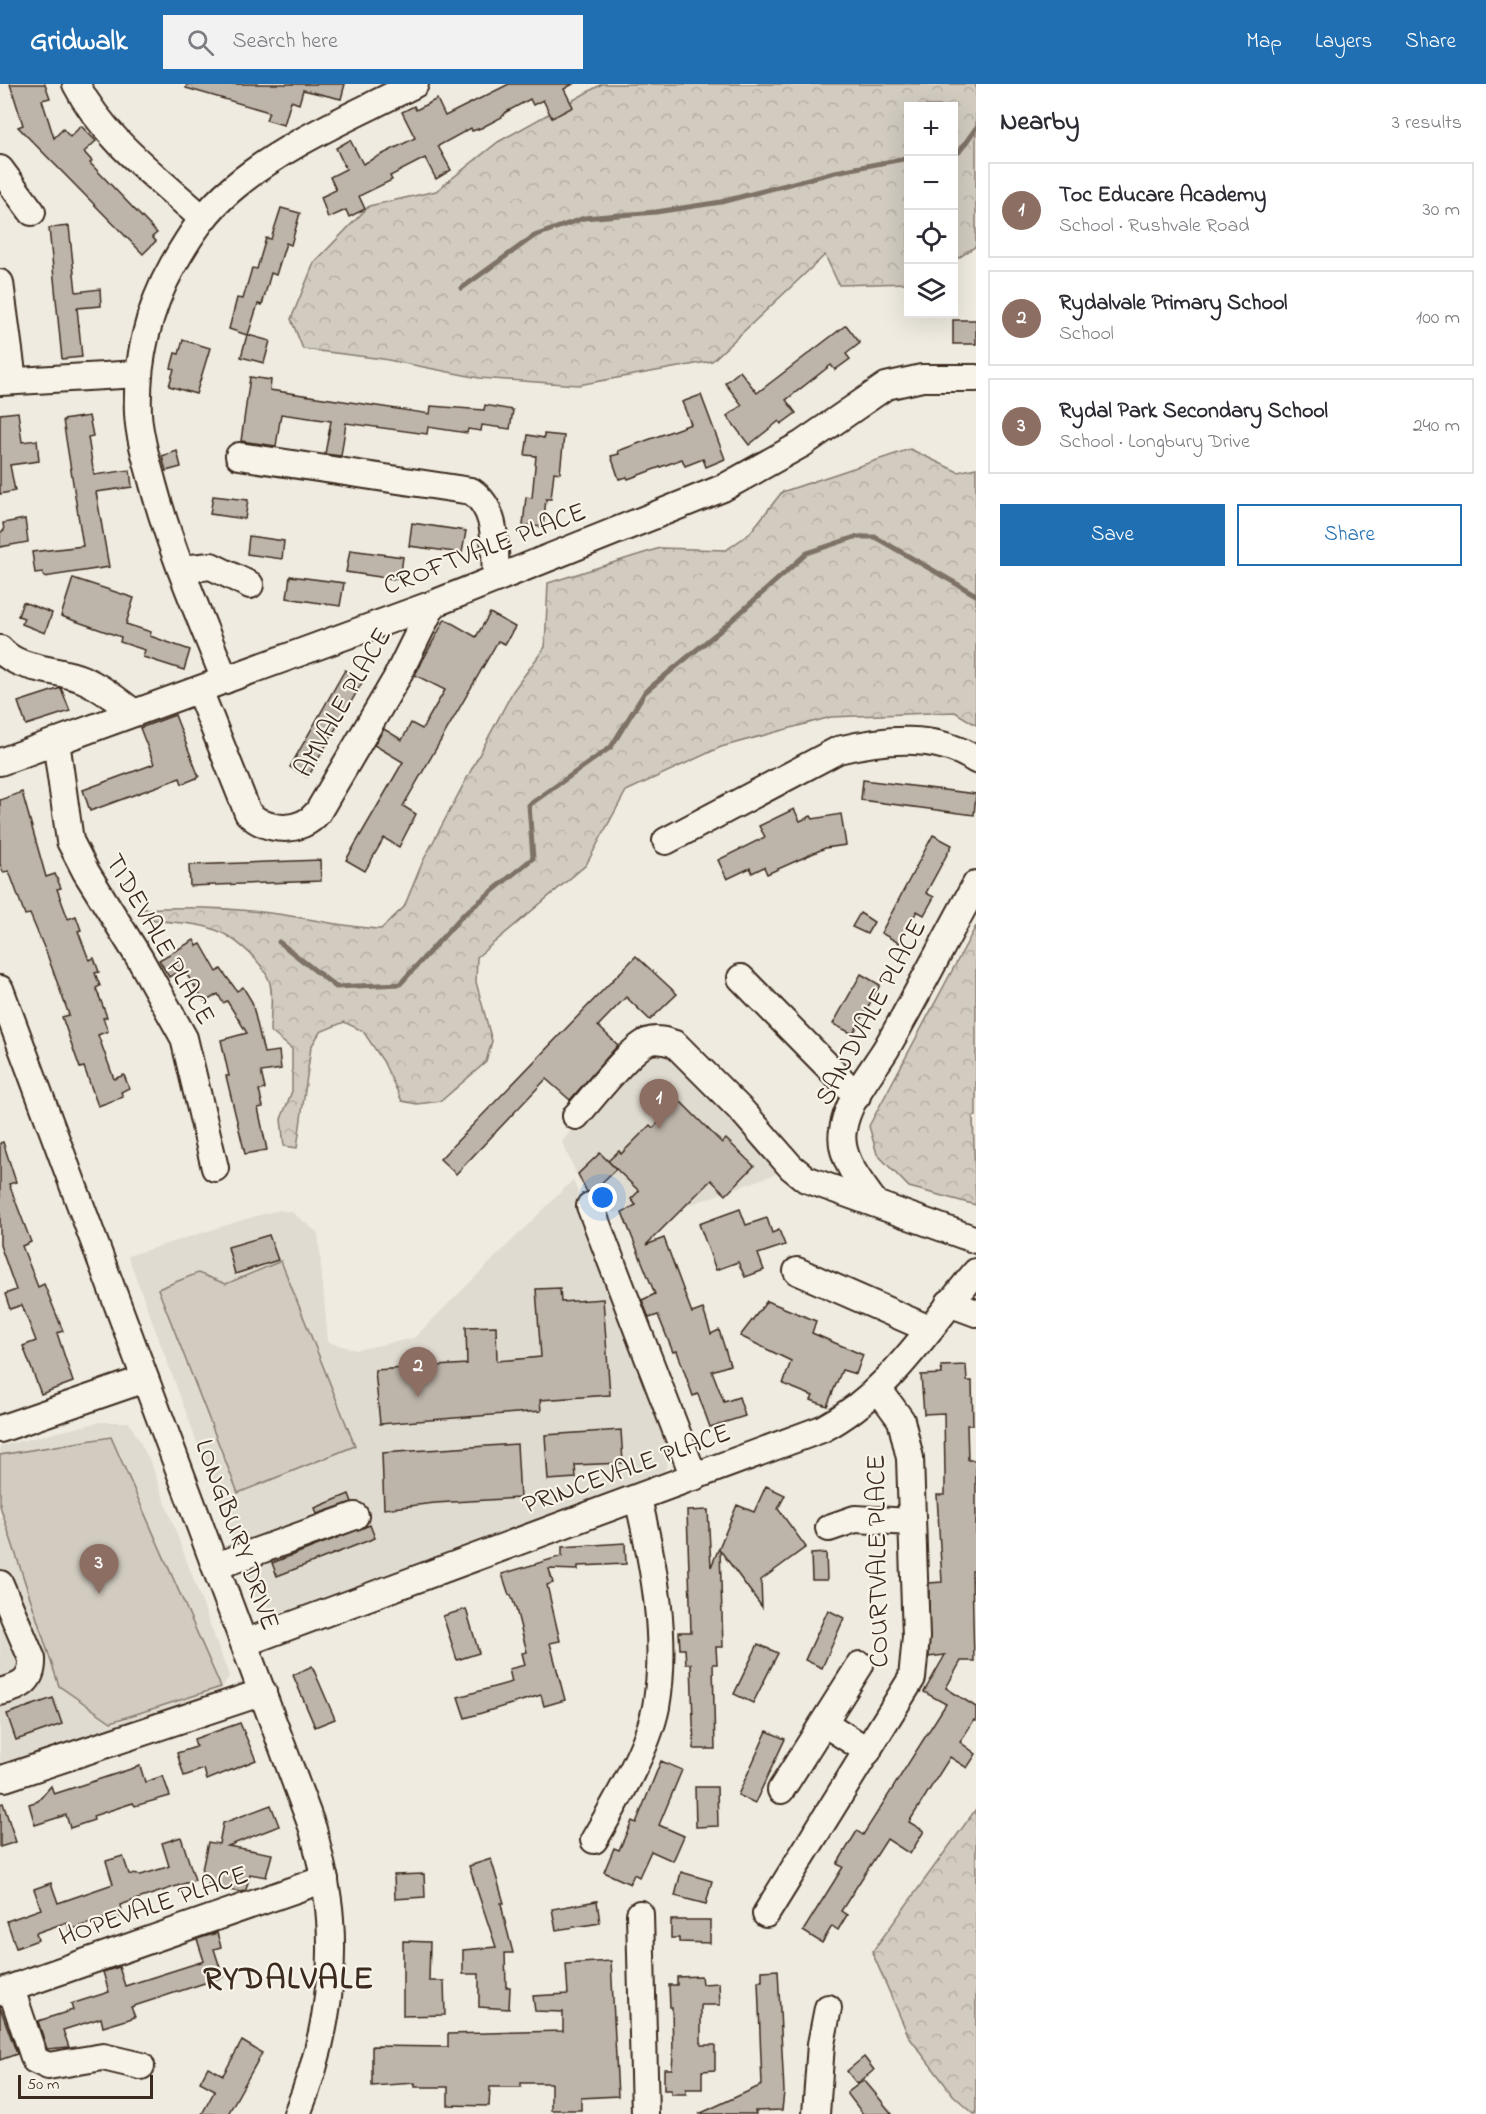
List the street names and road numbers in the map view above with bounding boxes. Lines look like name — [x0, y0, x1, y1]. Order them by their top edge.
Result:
street label: CROFTVALE PLACE — [378, 493, 592, 607]
street label: AMVALE PLACE — [285, 621, 403, 785]
street label: TIDEVALE PLACE — [94, 847, 224, 1033]
street label: SANDVALE PLACE — [806, 913, 938, 1113]
street label: PRINCEVALE PLACE — [517, 1414, 737, 1526]
street label: LONGBURY DRIVE — [183, 1434, 289, 1636]
street label: COURTVALE PLACE — [858, 1454, 900, 1668]
street label: HOPEVALE PLACE — [54, 1856, 254, 1958]

